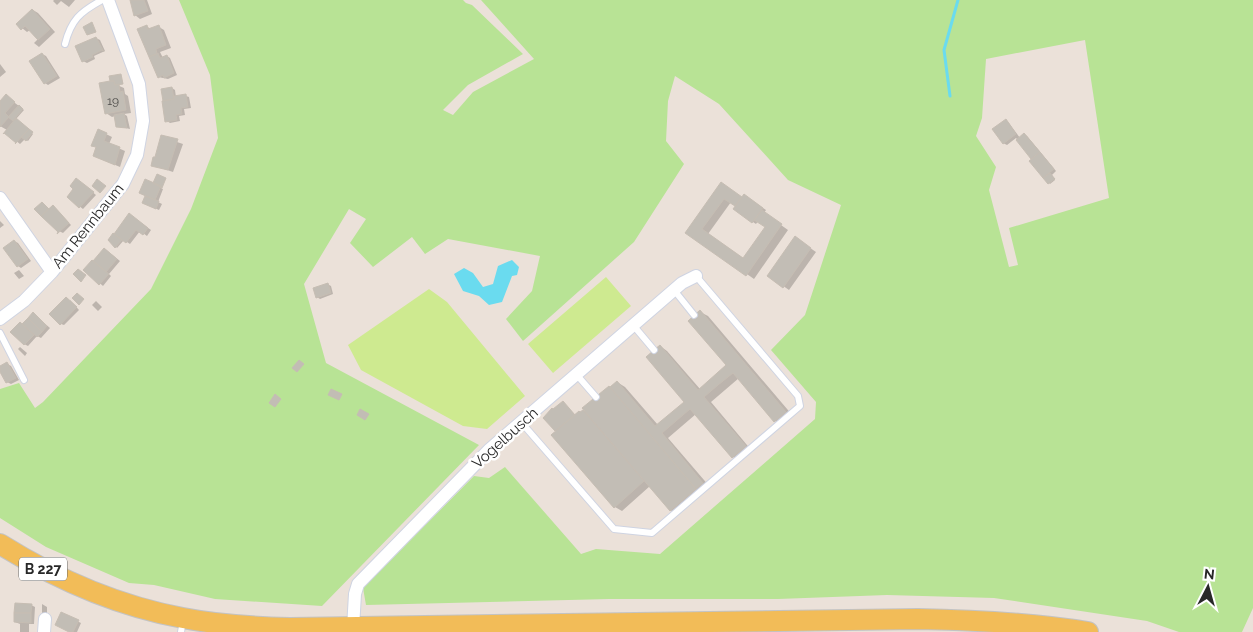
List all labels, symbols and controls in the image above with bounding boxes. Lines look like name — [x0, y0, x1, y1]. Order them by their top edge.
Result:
house number: 19 — [107, 94, 119, 108]
street label: Am Rennbaum — [48, 180, 128, 272]
street label: Vogelbusch — [468, 404, 542, 472]
road number: B 227 — [19, 558, 67, 580]
north arrow — [1183, 562, 1233, 612]
text: N — [1203, 566, 1216, 583]

